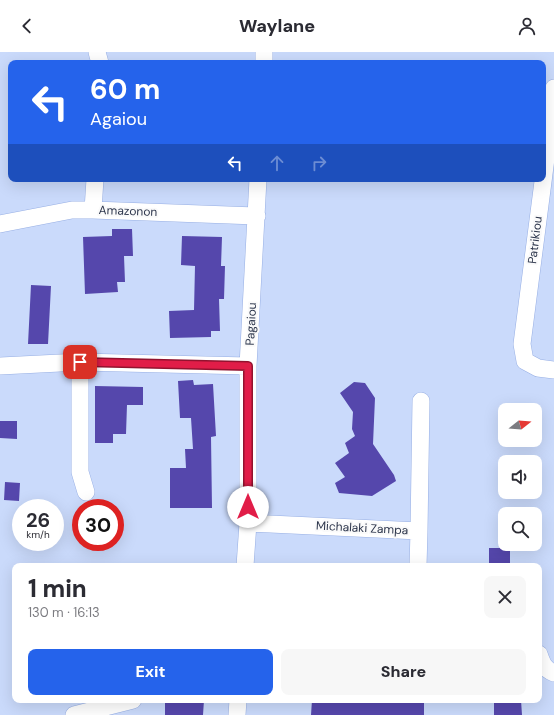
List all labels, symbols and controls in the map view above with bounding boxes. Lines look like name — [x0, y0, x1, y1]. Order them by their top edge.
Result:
text: Waylane — [239, 14, 315, 38]
icon: back — [16, 15, 38, 37]
icon: person — [516, 15, 538, 37]
text: 60 m — [90, 71, 160, 108]
icon: left — [24, 76, 76, 128]
text: Agaiou — [90, 107, 147, 131]
icon: left — [224, 152, 246, 174]
icon: ahead — [266, 152, 288, 174]
icon: right — [308, 152, 330, 174]
street label: Amazonon — [98, 202, 158, 220]
street label: Patrikiou — [524, 215, 546, 265]
street label: Pagaiou — [242, 302, 260, 346]
pin — [63, 345, 97, 379]
icon: arrive — [69, 351, 91, 373]
north arrow — [498, 403, 542, 447]
map controls — [498, 403, 542, 551]
button: sound — [498, 455, 542, 499]
position arrow — [227, 486, 269, 528]
speed limit sign: 30 — [72, 499, 124, 551]
text: 26 — [26, 507, 50, 533]
button: search — [498, 507, 542, 551]
street label: Michalaki Zampa — [315, 518, 409, 538]
text: km/h — [26, 528, 50, 541]
text: 1 min — [28, 573, 87, 604]
button: close — [484, 576, 526, 618]
text: 130 m · 16:13 — [28, 604, 100, 621]
button: Exit — [28, 649, 273, 695]
button: Share — [281, 649, 526, 695]

